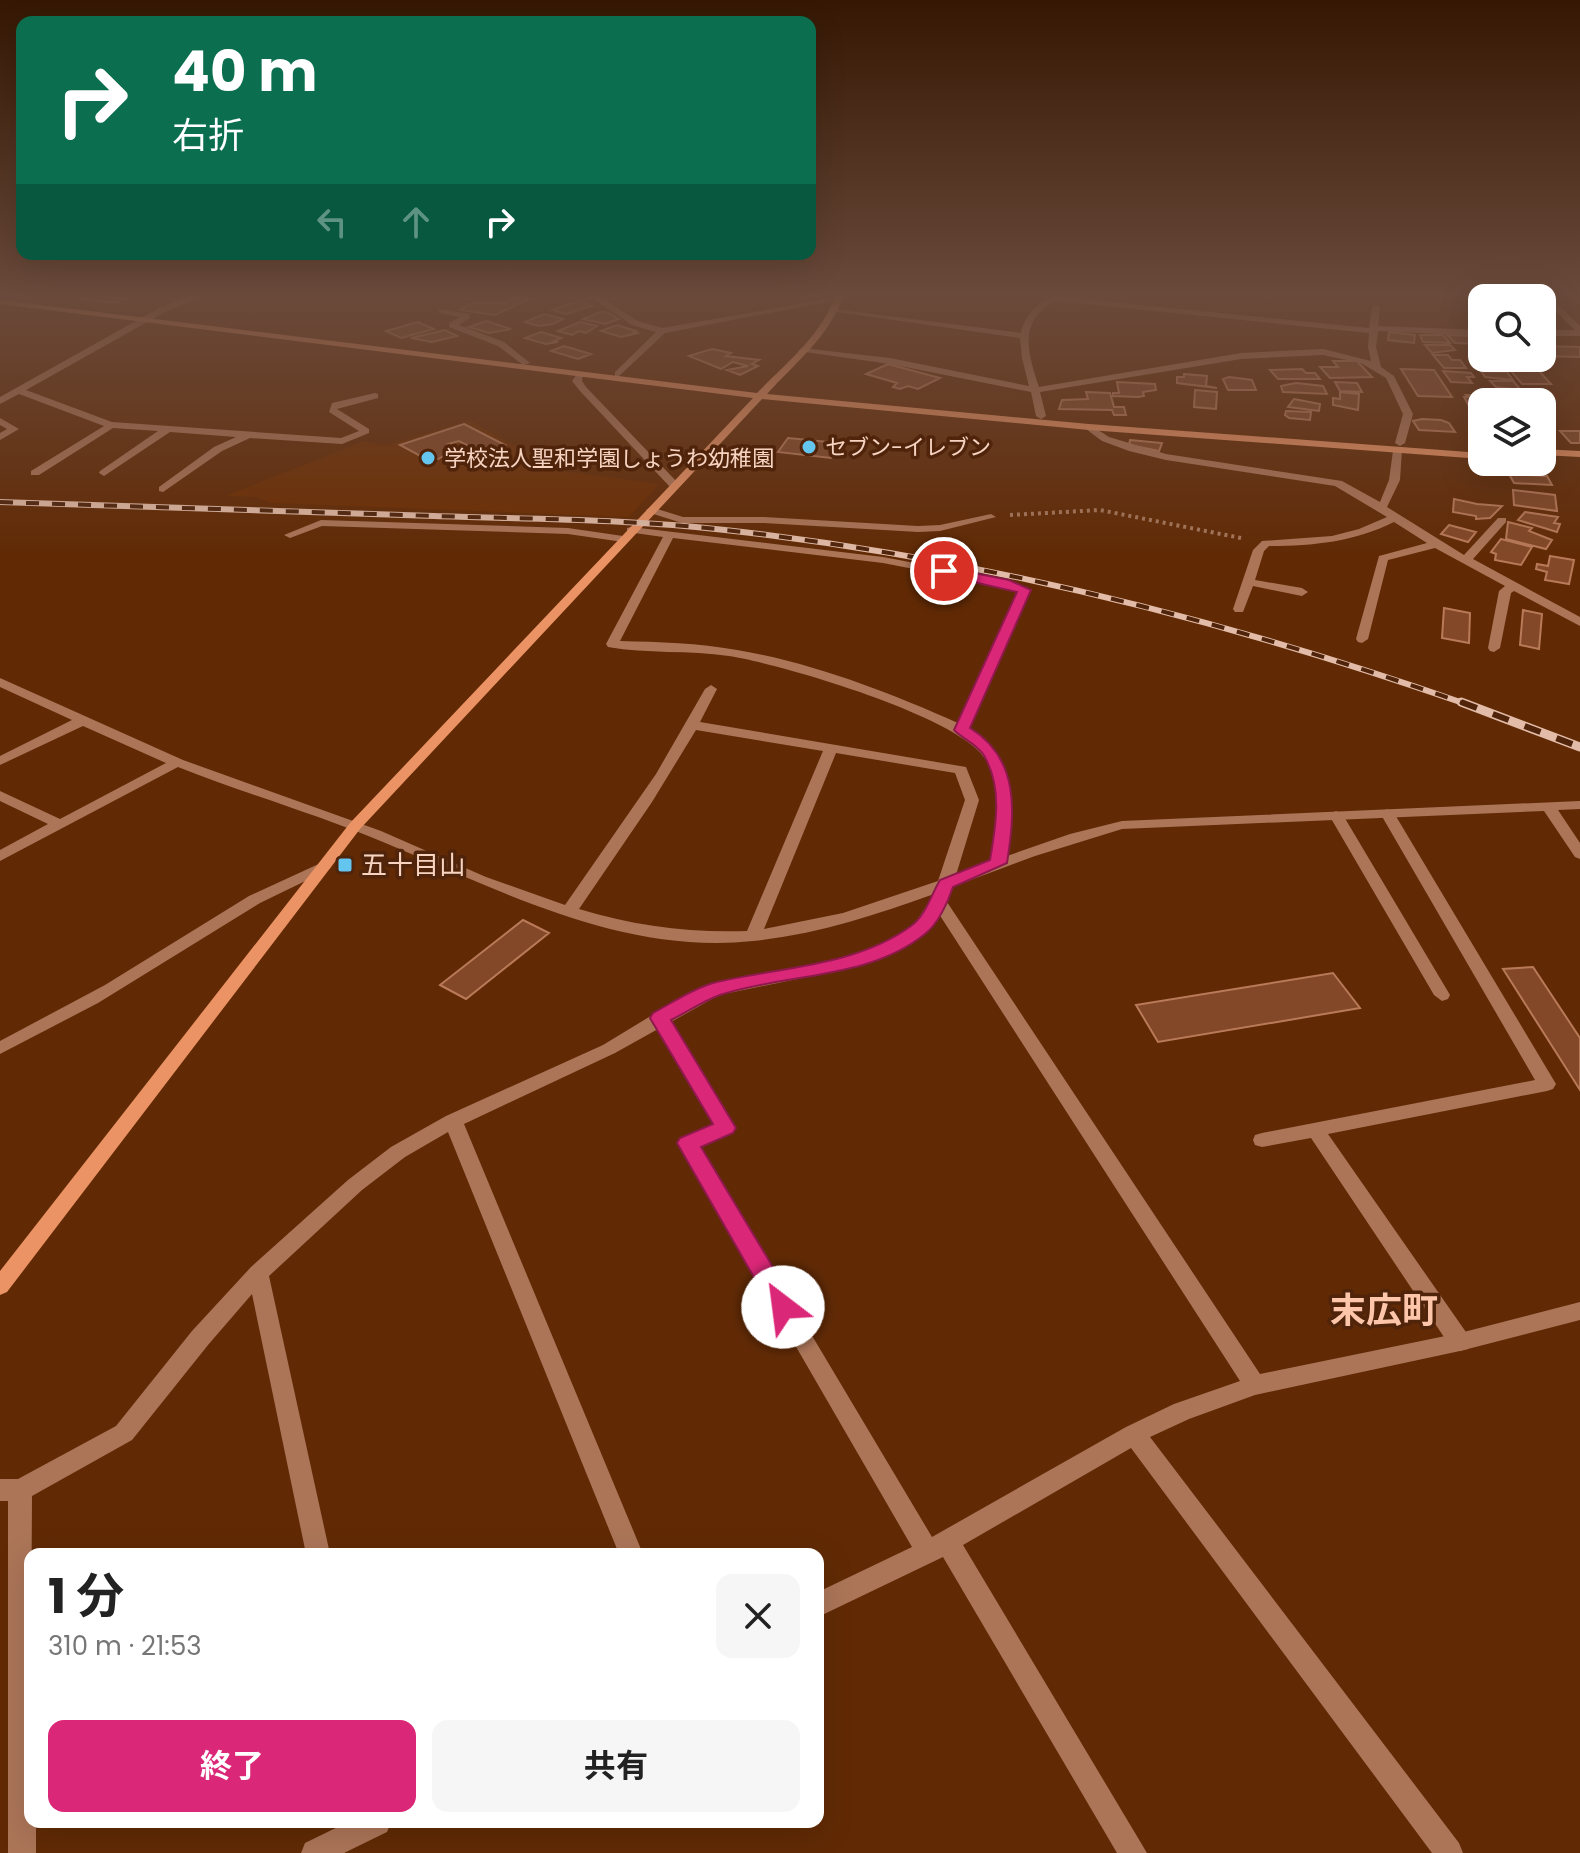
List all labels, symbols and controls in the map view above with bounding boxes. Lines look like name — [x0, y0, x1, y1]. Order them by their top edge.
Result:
text: 40 m — [172, 32, 318, 111]
icon: right — [40, 48, 144, 152]
text: 右折 — [172, 110, 244, 161]
icon: left — [310, 200, 354, 244]
icon: ahead — [394, 200, 438, 244]
icon: right — [478, 200, 522, 244]
map controls — [1468, 284, 1556, 476]
button: search — [1468, 284, 1556, 372]
button: layers — [1468, 388, 1556, 476]
place label: セブン-イレブン — [825, 432, 991, 463]
marker: セブン-イレブン — [800, 438, 818, 456]
place label: 学校法人聖和学園しょうわ幼稚園 — [444, 443, 774, 474]
marker: 学校法人聖和学園しょうわ幼稚園 — [419, 449, 437, 467]
pin — [910, 537, 978, 605]
icon: arrive — [922, 549, 966, 593]
place label: 五十目山 — [361, 847, 465, 883]
marker: 五十目山 — [336, 856, 354, 874]
position arrow — [741, 1265, 825, 1349]
district label: 末広町 — [1330, 1285, 1438, 1336]
text: 1 分 — [48, 1563, 124, 1630]
button: close — [716, 1574, 800, 1658]
text: 310 m · 21:53 — [48, 1628, 202, 1664]
button: 終了 — [48, 1720, 416, 1812]
button: 共有 — [432, 1720, 800, 1812]

